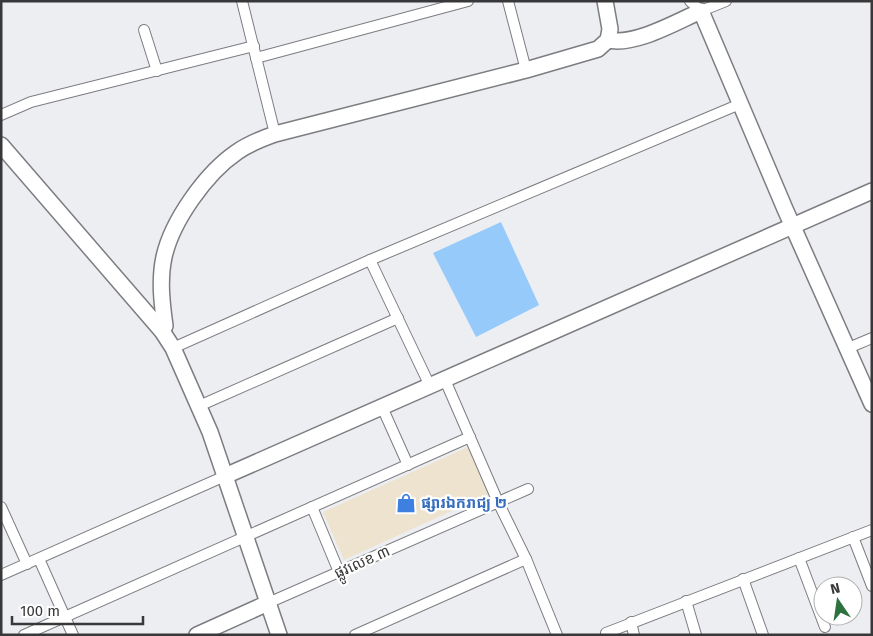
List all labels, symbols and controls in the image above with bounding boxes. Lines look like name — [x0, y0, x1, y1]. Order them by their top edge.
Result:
shop icon: ផ្សារឯករាជ្យ ២ — [395, 492, 417, 514]
place label: ផ្សារឯករាជ្យ ២ — [421, 494, 507, 512]
street label: ផ្លូវលេខ ៣ — [331, 542, 394, 586]
north arrow — [813, 576, 863, 626]
text: N — [829, 579, 842, 598]
scale bar — [12, 594, 144, 626]
text: 100 m — [20, 602, 60, 620]

